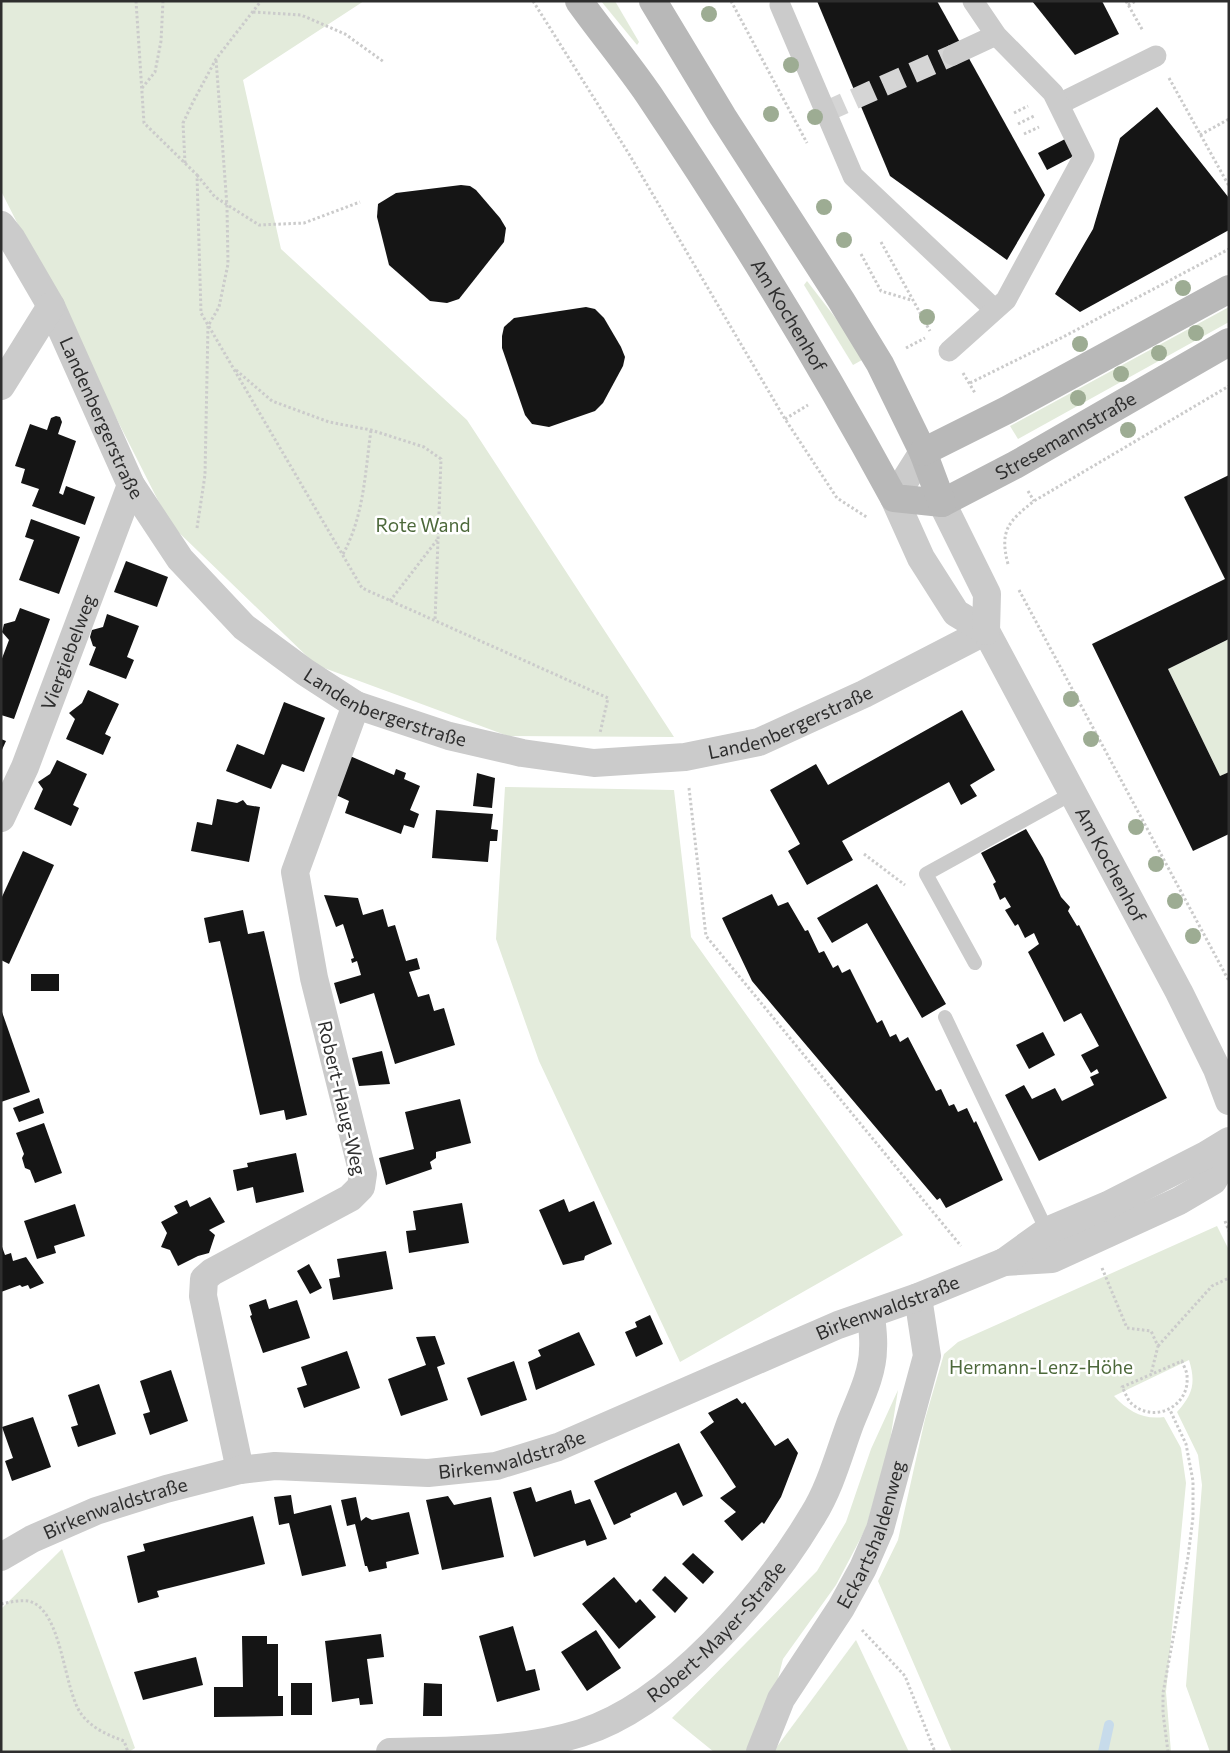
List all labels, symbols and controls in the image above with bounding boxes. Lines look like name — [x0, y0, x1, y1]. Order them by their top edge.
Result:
street label: Am Kochenhof — [747, 254, 832, 376]
street label: Landenbergerstraße — [55, 333, 149, 503]
street label: Stresemannstraße — [991, 386, 1140, 484]
park label: Rote Wand — [376, 513, 470, 536]
street label: Viergiebelweg — [35, 591, 100, 713]
street label: Landenbergerstraße — [300, 663, 469, 751]
street label: Landenbergerstraße — [706, 680, 876, 763]
street label: Am Kochenhof — [1071, 802, 1152, 926]
street label: Robert-Haug-Weg — [313, 1018, 371, 1178]
street label: Birkenwaldstraße — [812, 1270, 962, 1344]
park label: Hermann-Lenz-Höhe — [949, 1355, 1133, 1378]
street label: Birkenwaldstraße — [437, 1425, 589, 1483]
street label: Eckartshaldenweg — [831, 1458, 909, 1612]
street label: Birkenwaldstraße — [40, 1472, 190, 1544]
street label: Robert-Mayer-Straße — [642, 1556, 790, 1707]

